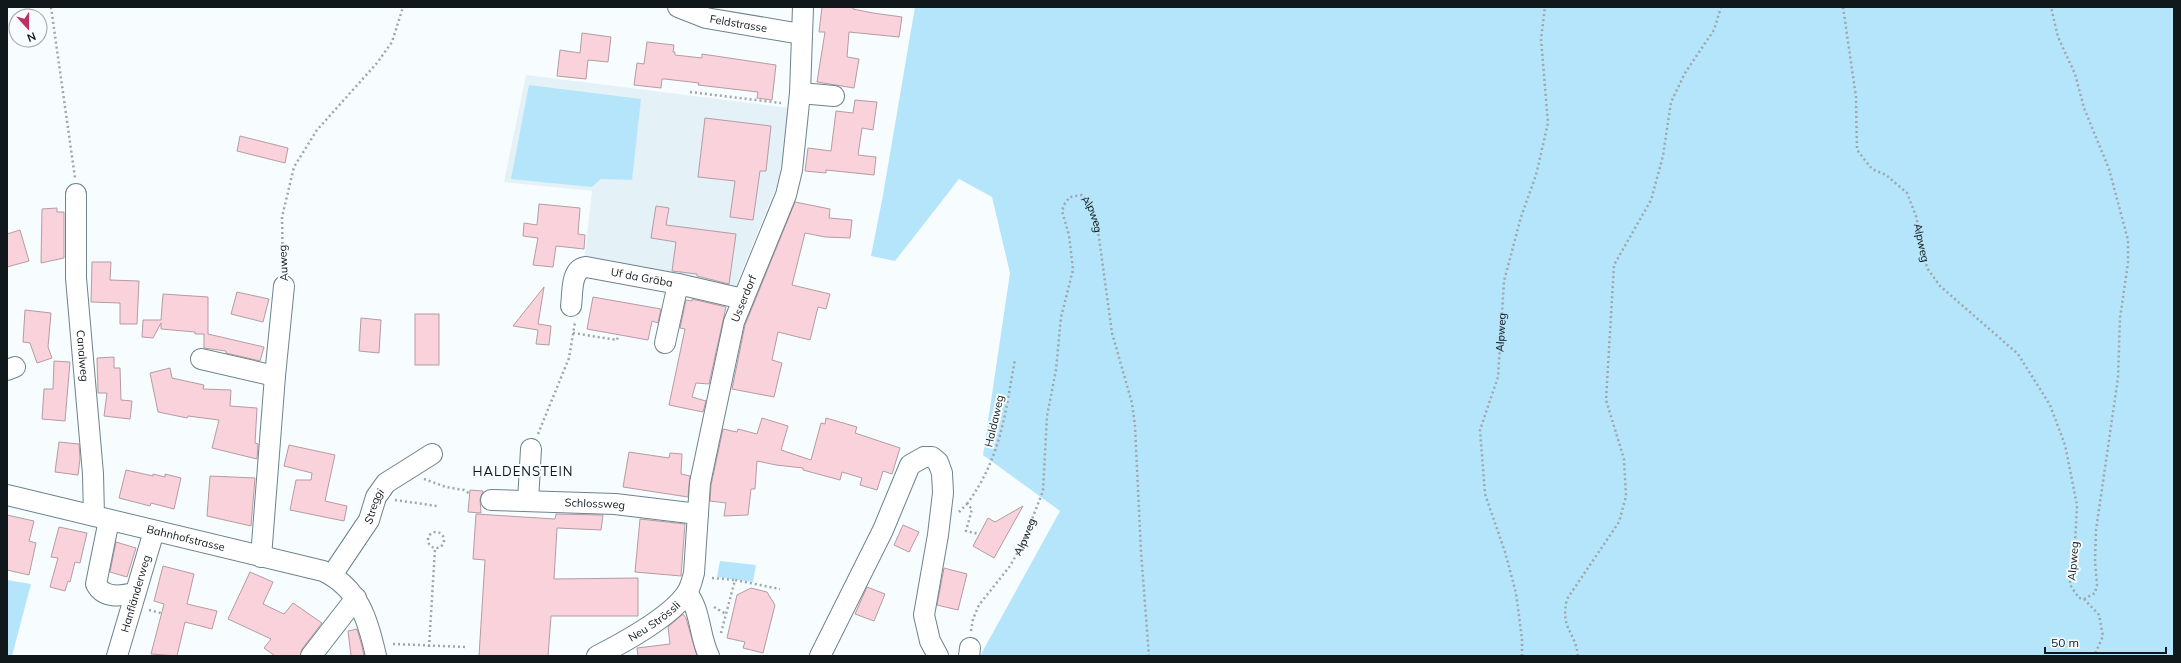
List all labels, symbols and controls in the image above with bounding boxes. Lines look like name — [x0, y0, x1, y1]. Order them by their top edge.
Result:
north arrow — [8, 8, 48, 48]
street label: Feldstrasse — [709, 12, 768, 35]
text: N — [25, 29, 38, 45]
street label: Alpweg — [1078, 193, 1105, 233]
street label: Alpweg — [1911, 222, 1933, 263]
street label: Auweg — [275, 244, 291, 282]
street label: Uf da Gräba — [610, 265, 674, 290]
street label: Usserdorf — [728, 273, 760, 324]
street label: Alpweg — [1493, 312, 1509, 353]
street label: Canalweg — [74, 329, 92, 382]
street label: Haldaweg — [981, 394, 1007, 448]
district label: HALDENSTEIN — [472, 463, 574, 479]
street label: Streggi — [361, 486, 387, 527]
street label: Schlossweg — [564, 495, 626, 512]
street label: Alpweg — [1010, 516, 1039, 558]
street label: Bahnhofstrasse — [145, 522, 226, 554]
street label: Alpweg — [2064, 541, 2082, 581]
street label: Hanfländerweg — [117, 553, 154, 634]
street label: Neu Strössli — [626, 598, 683, 645]
scale bar — [2045, 629, 2166, 655]
text: 50 m — [2051, 635, 2079, 650]

